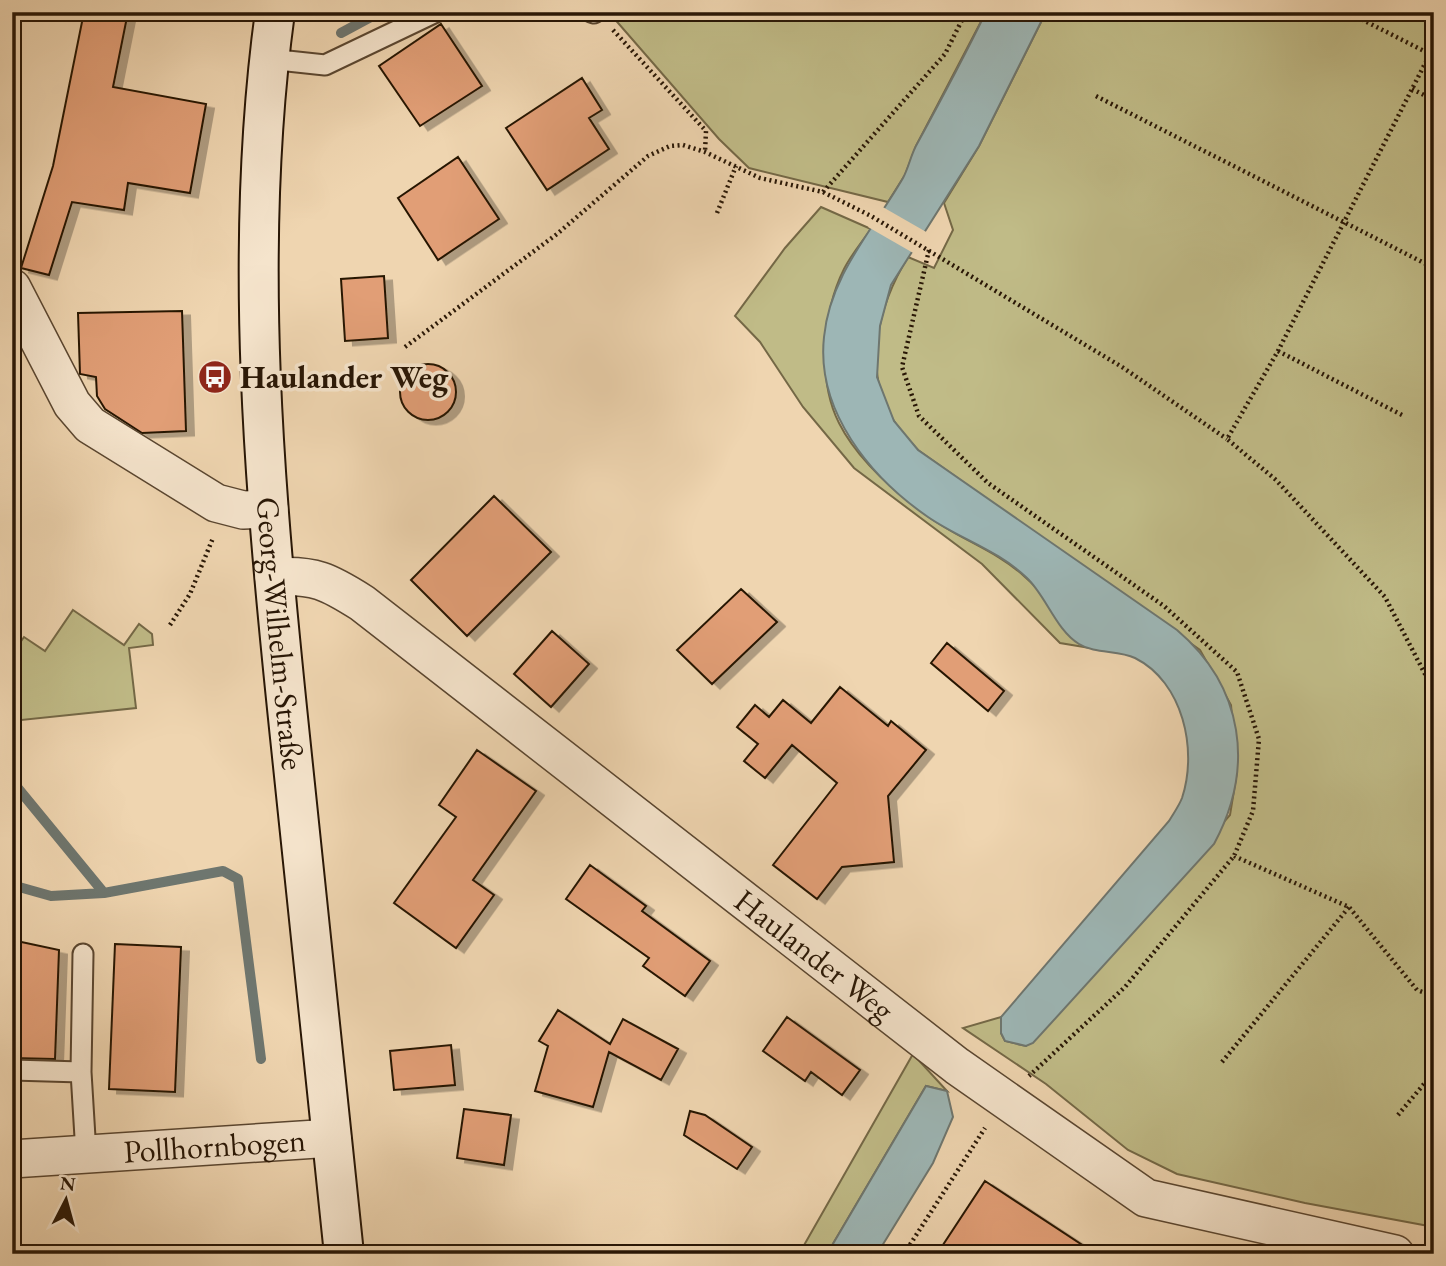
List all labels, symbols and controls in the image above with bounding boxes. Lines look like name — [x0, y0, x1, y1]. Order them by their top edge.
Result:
place label: Haulander Weg — [240, 356, 449, 398]
bus stop icon: Haulander Weg — [196, 358, 234, 396]
street label: Georg-Wilhelm-Straße — [247, 495, 314, 772]
street label: Haulander Weg — [726, 880, 903, 1031]
street label: Pollhornbogen — [122, 1119, 307, 1173]
north arrow — [32, 1164, 102, 1234]
text: N — [59, 1170, 77, 1197]

